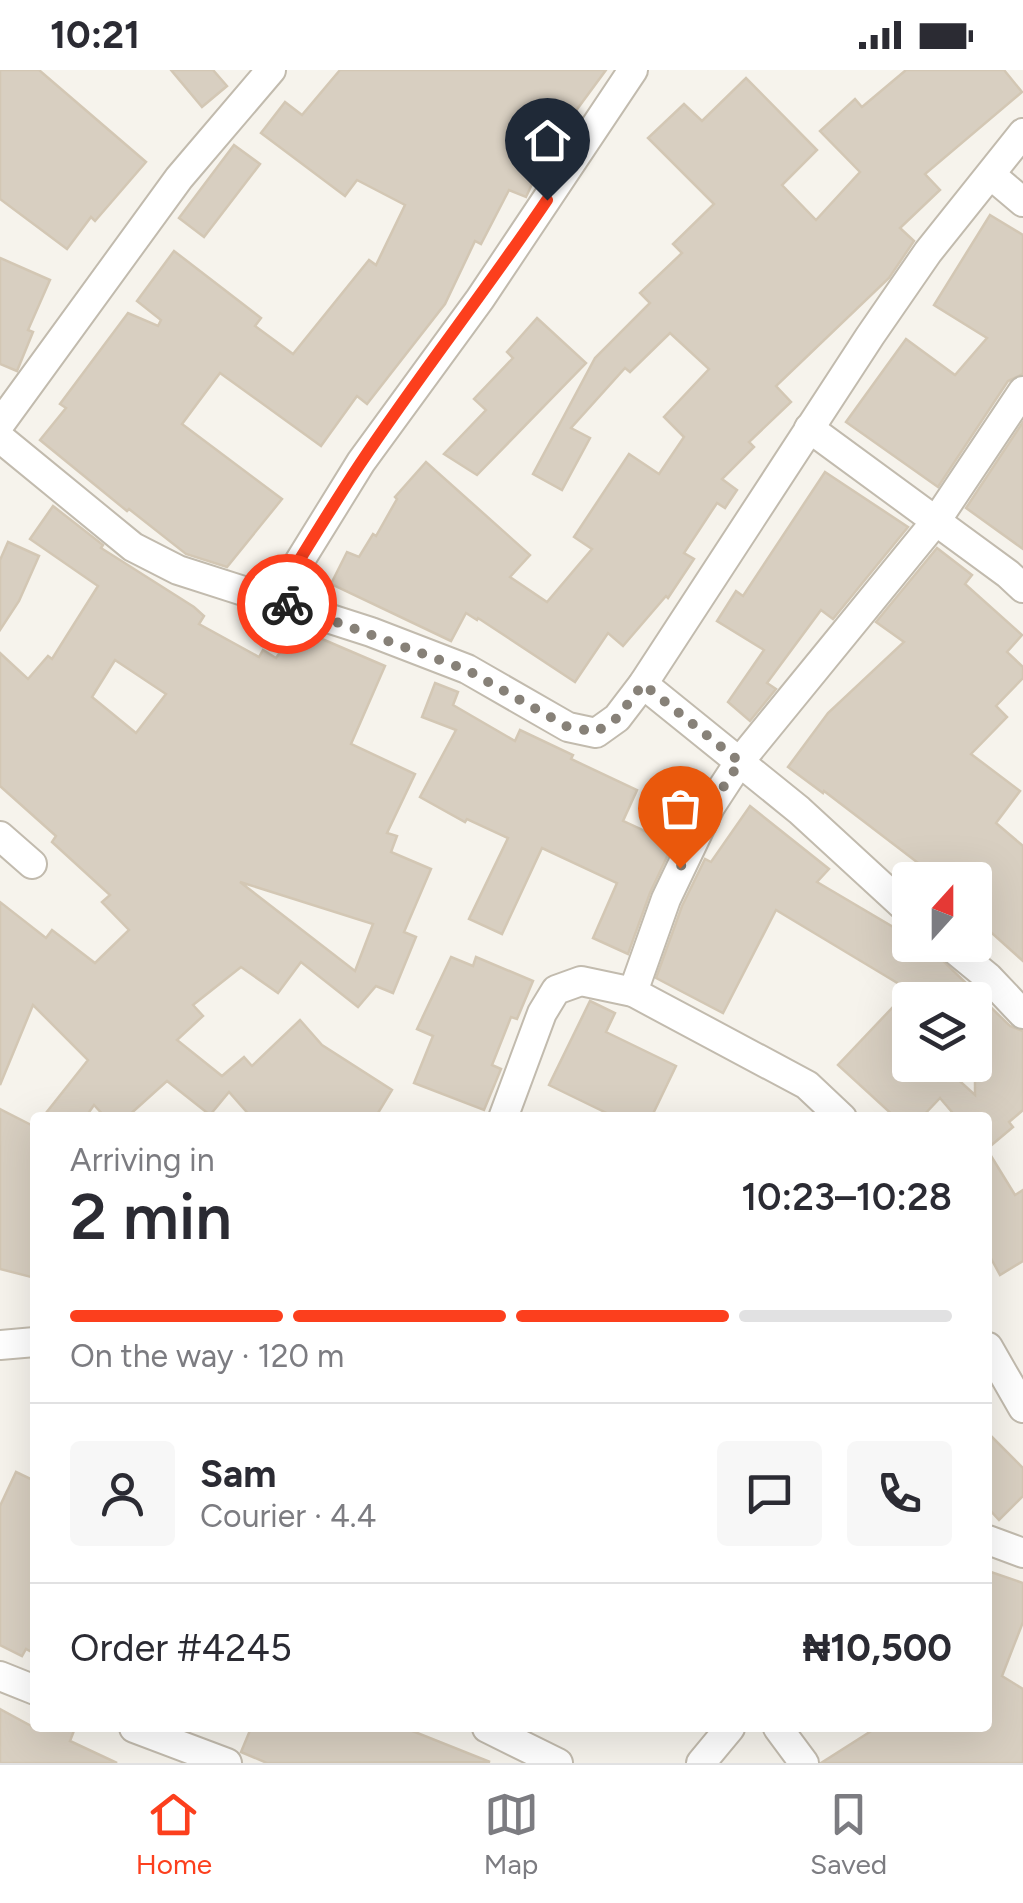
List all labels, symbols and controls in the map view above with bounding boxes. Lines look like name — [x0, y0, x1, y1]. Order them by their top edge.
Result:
text: 10:21 — [50, 12, 140, 58]
pin — [505, 98, 590, 201]
icon: home — [520, 113, 575, 168]
courier — [237, 554, 337, 654]
icon: bike — [260, 577, 315, 632]
pin — [638, 766, 723, 869]
icon: bag — [653, 781, 708, 836]
north arrow — [892, 862, 992, 962]
map controls — [892, 862, 992, 1082]
button: layers — [892, 982, 992, 1082]
text: Arriving in — [70, 1141, 215, 1179]
text: 10:23–10:28 — [741, 1174, 952, 1220]
text: 2 min — [70, 1177, 232, 1255]
text: On the way · 120 m — [70, 1337, 344, 1375]
button: person — [70, 1441, 175, 1546]
button: chat — [717, 1441, 822, 1546]
button: phone — [847, 1441, 952, 1546]
text: Sam — [200, 1451, 276, 1497]
text: Courier · 4.4 — [200, 1497, 376, 1535]
text: Order #4245 — [70, 1625, 292, 1671]
text: ₦10,500 — [803, 1625, 952, 1671]
tab: Home — [136, 1787, 212, 1881]
tab: Map — [484, 1787, 539, 1881]
tab: Saved — [810, 1787, 887, 1881]

